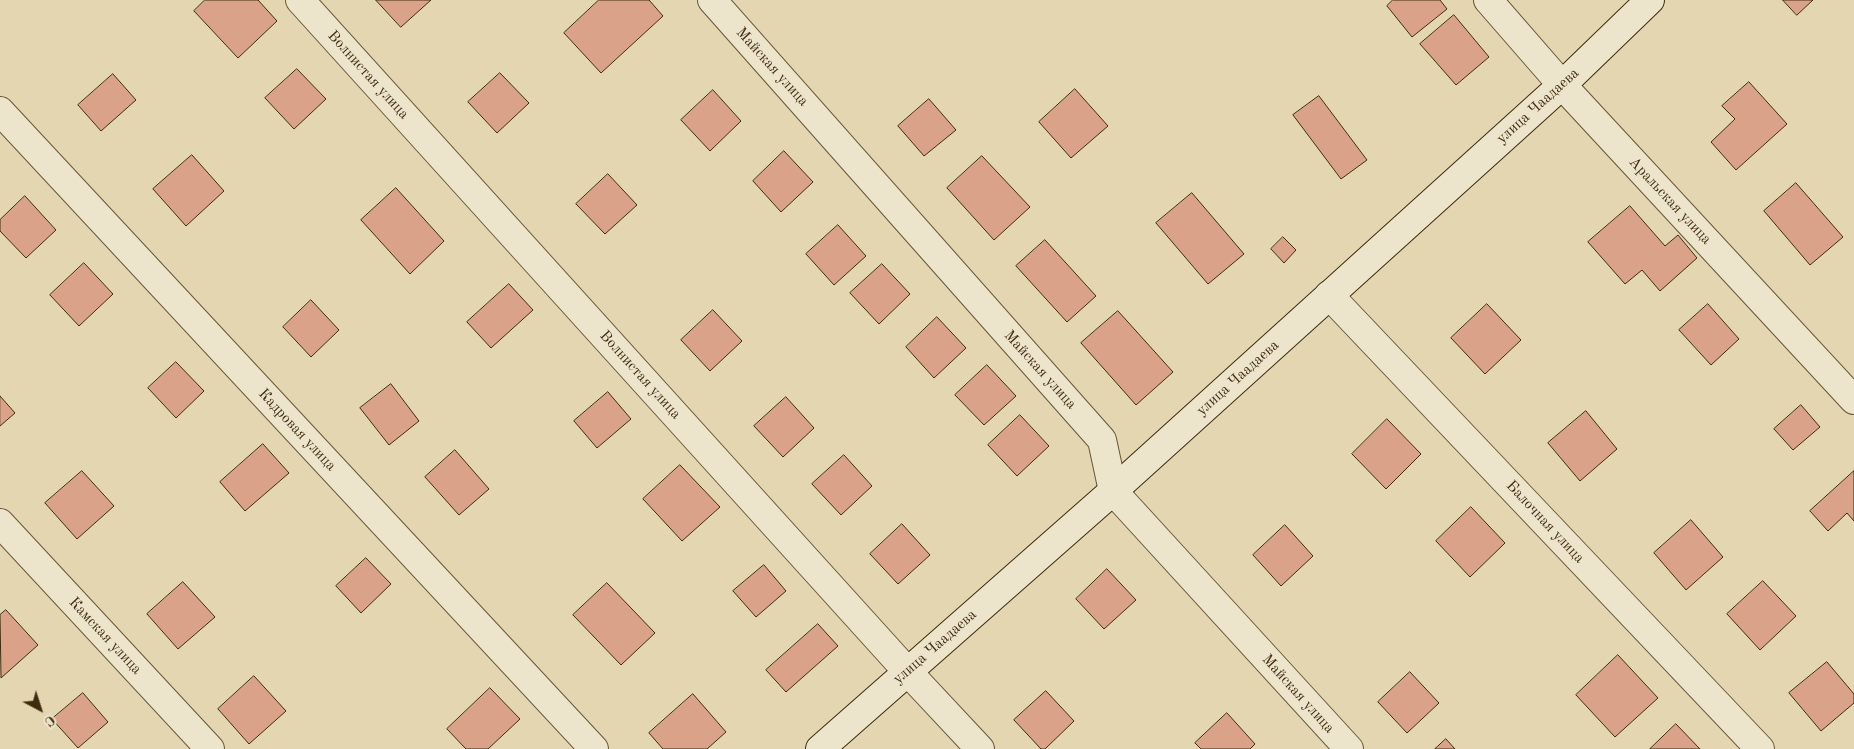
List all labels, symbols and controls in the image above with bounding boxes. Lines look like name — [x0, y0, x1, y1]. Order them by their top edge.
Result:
street label: Майская улица — [732, 24, 812, 110]
street label: Волнистая улица — [323, 27, 413, 123]
street label: улица Чаадаева — [1493, 64, 1583, 148]
street label: Аральская улица — [1625, 154, 1715, 248]
street label: Волнистая улица — [595, 327, 685, 423]
street label: Майская улица — [1000, 327, 1080, 413]
street label: улица Чаадаева — [1193, 336, 1283, 420]
street label: Кадровая улица — [254, 385, 340, 475]
street label: Балочная улица — [1502, 477, 1588, 567]
street label: Камская улица — [65, 594, 145, 678]
street label: улица Чаадаева — [890, 606, 980, 688]
street label: Майская улица — [1258, 651, 1338, 737]
north arrow — [15, 684, 65, 734]
text: С — [42, 712, 58, 729]

